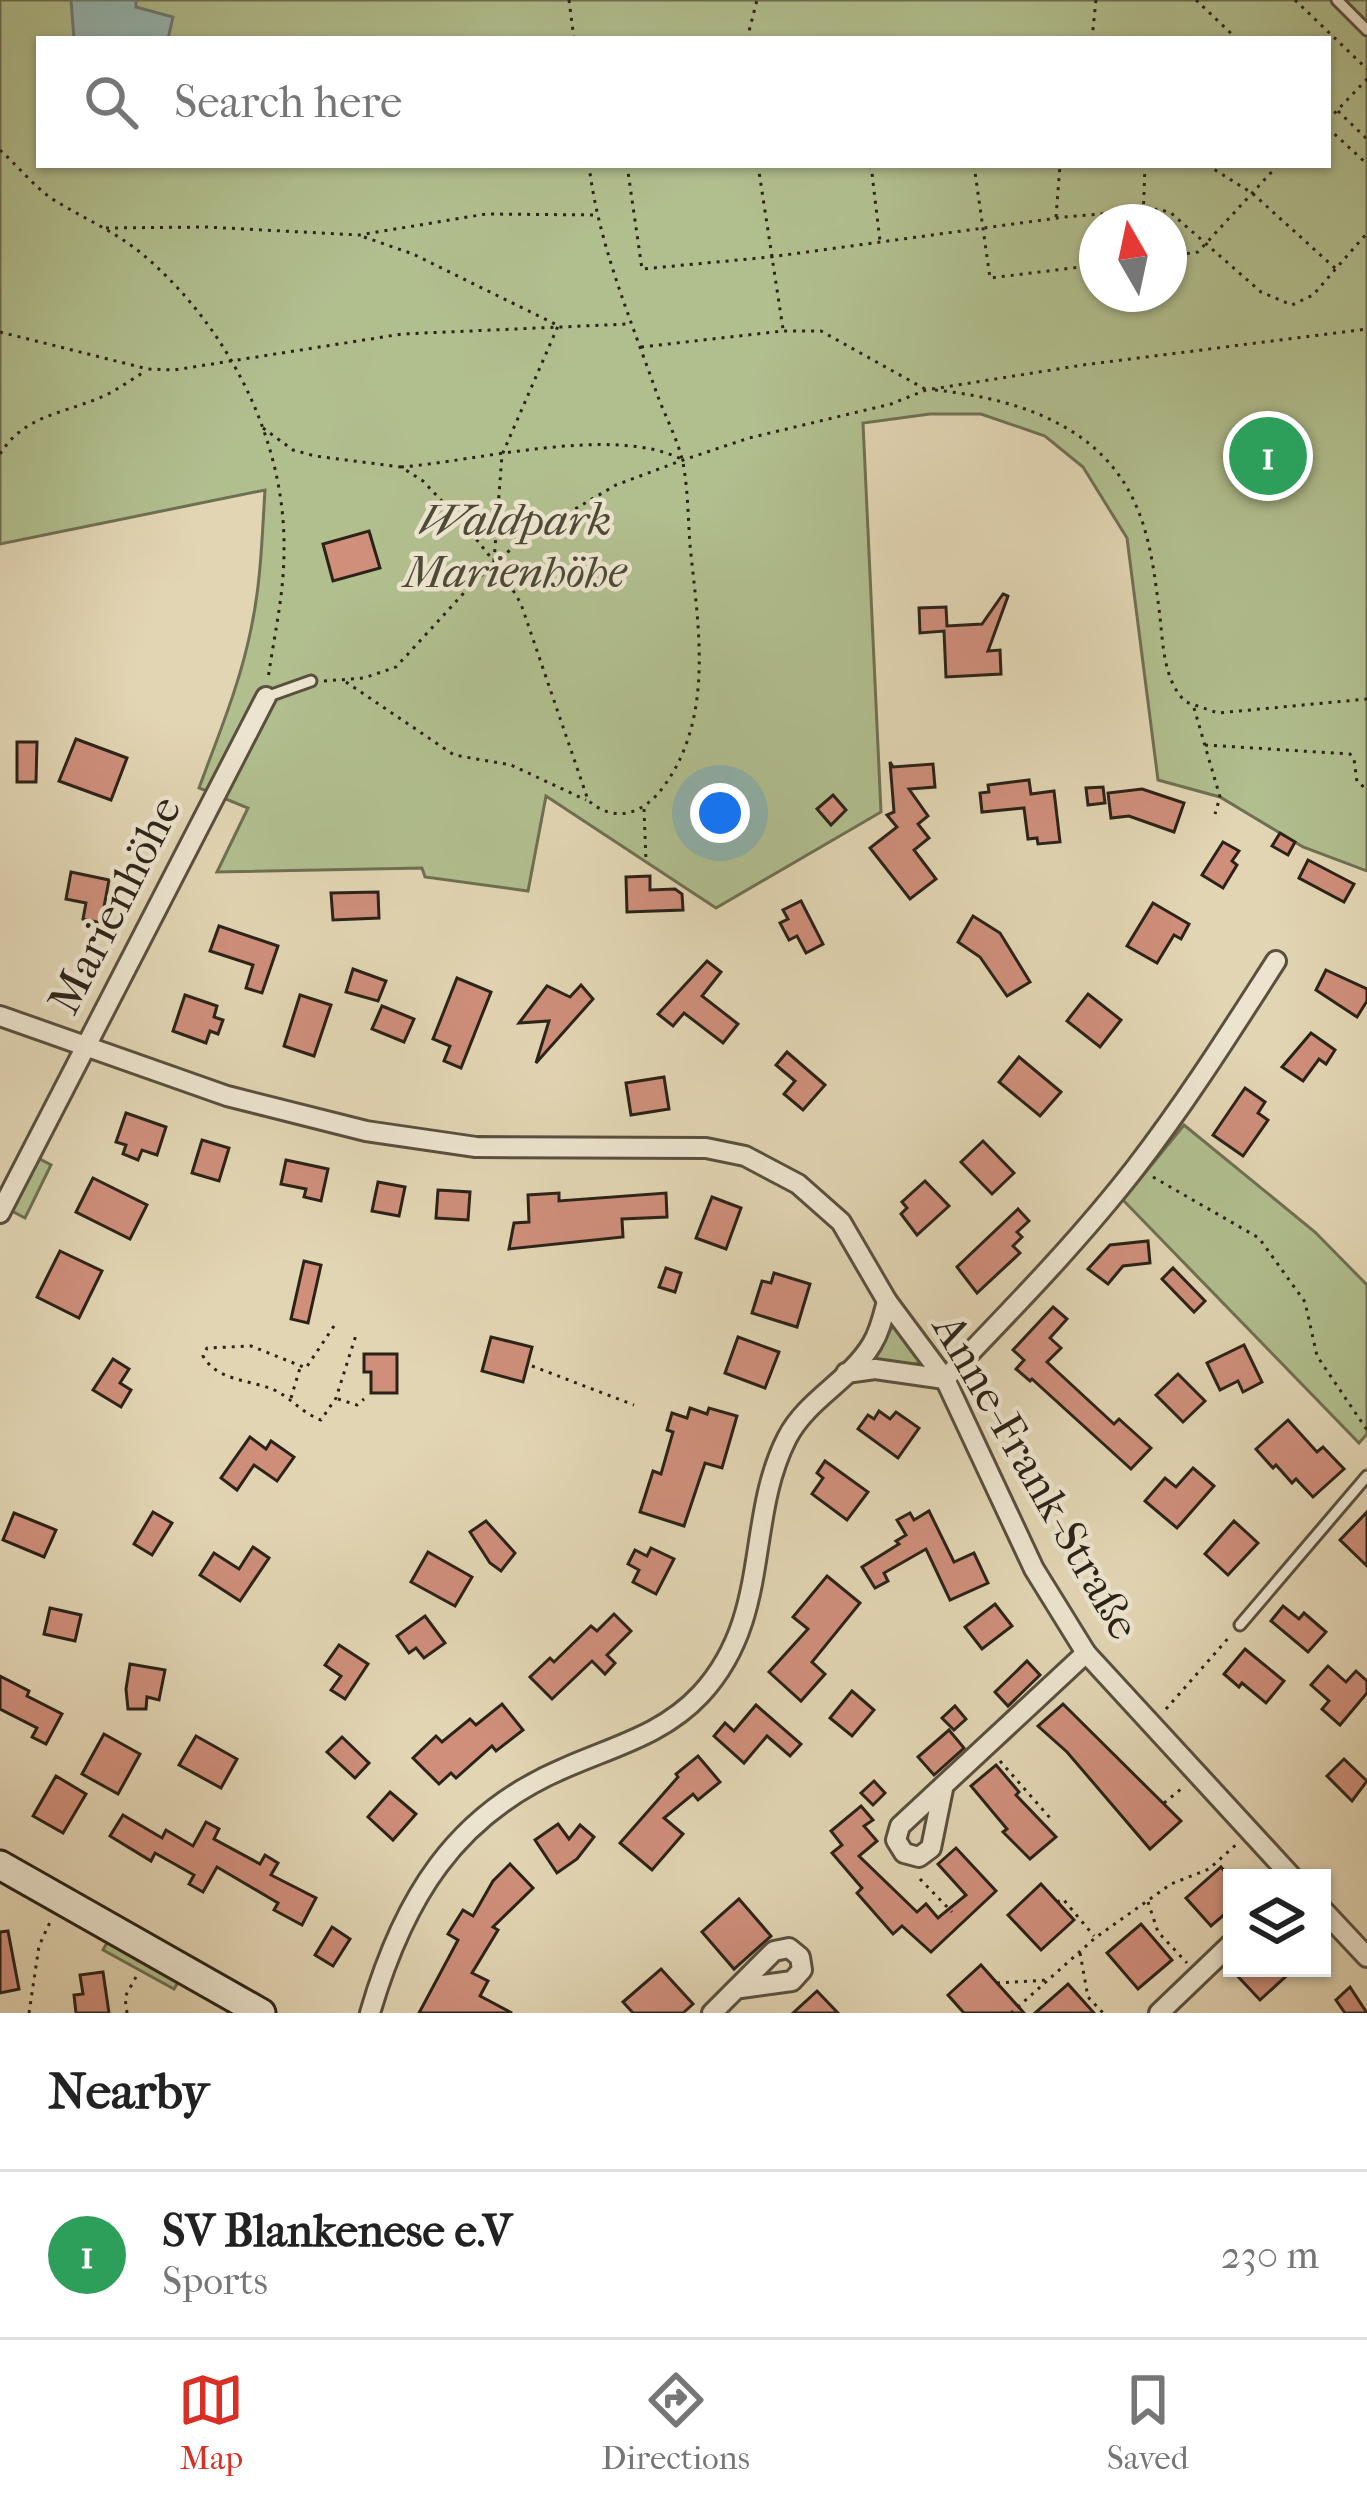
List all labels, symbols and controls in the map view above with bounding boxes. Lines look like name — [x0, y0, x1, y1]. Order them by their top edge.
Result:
search box — [36, 36, 1331, 168]
icon: search — [78, 69, 144, 135]
text: Search here — [174, 76, 402, 129]
north arrow — [1079, 204, 1187, 312]
pin: 1 — [1229, 411, 1307, 501]
park label: Waldpark Marienhöhe — [401, 494, 628, 599]
your location — [690, 783, 750, 843]
street label: Marienhöhe — [38, 787, 192, 1023]
street label: Anne-Frank-Straße — [920, 1303, 1151, 1649]
map controls — [1223, 1869, 1331, 1977]
button: layers — [1223, 1869, 1331, 1977]
text: Nearby — [48, 2061, 209, 2121]
text: SV Blankenese e.V — [162, 2205, 512, 2258]
text: 1 — [80, 2232, 94, 2278]
text: 230 m — [1221, 2232, 1319, 2278]
text: Sports — [162, 2258, 268, 2304]
tab: Map — [178, 2367, 244, 2478]
tab: Directions — [601, 2367, 750, 2478]
tab: Saved — [1107, 2367, 1189, 2478]

